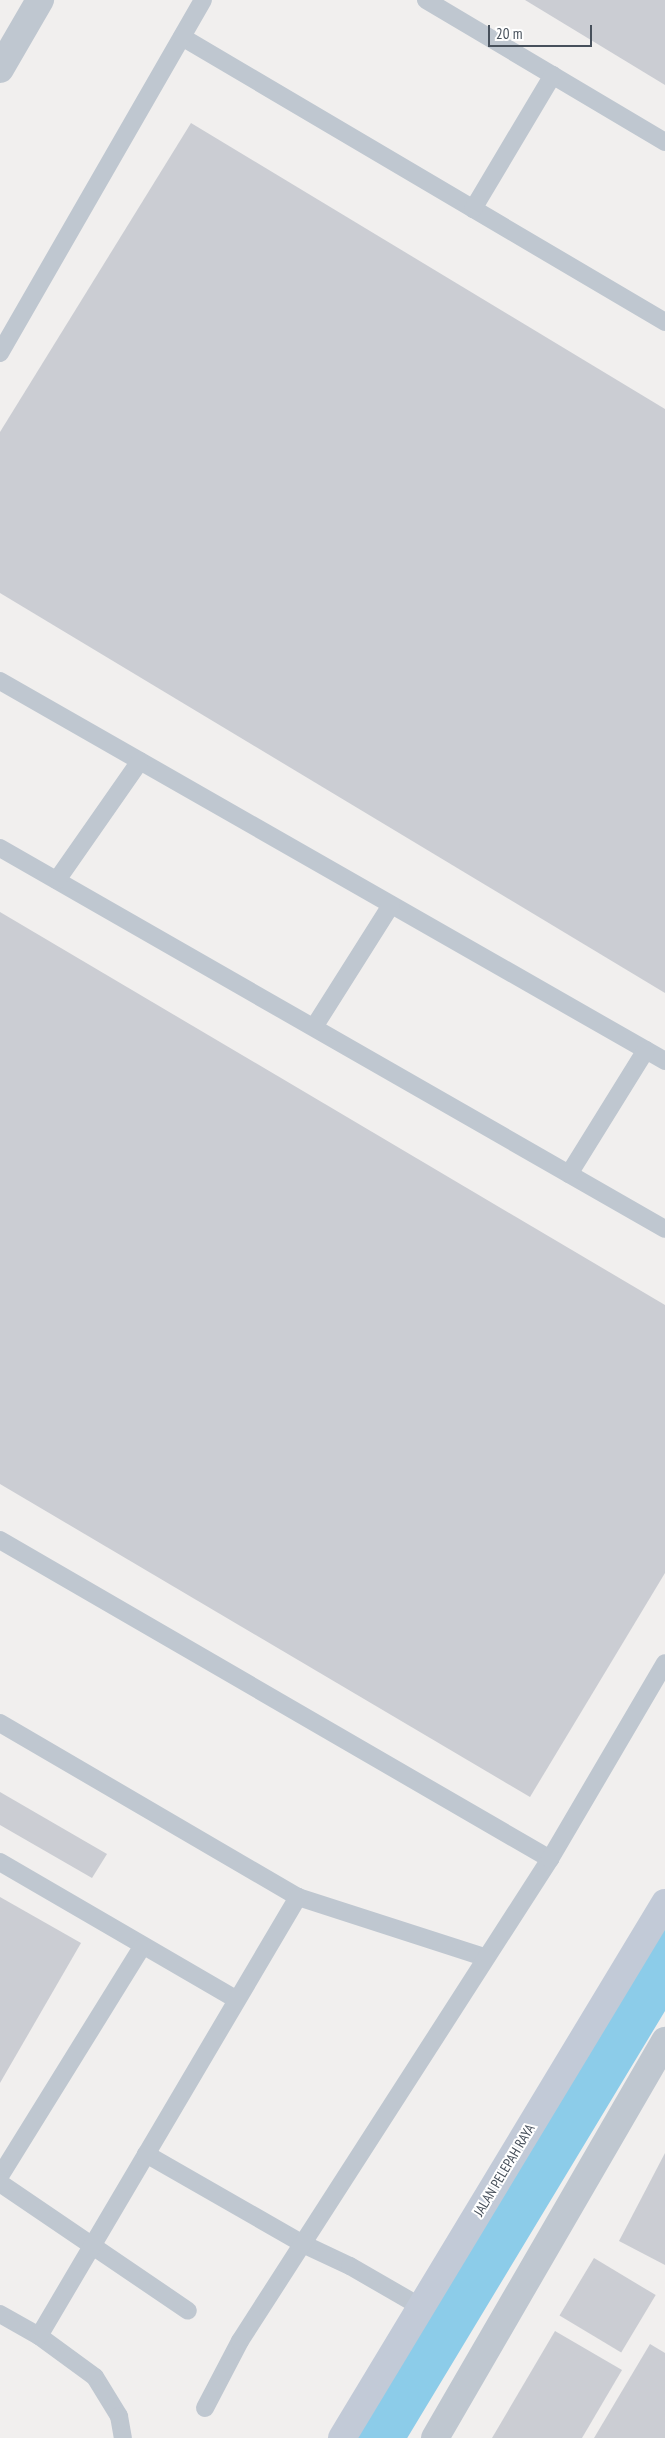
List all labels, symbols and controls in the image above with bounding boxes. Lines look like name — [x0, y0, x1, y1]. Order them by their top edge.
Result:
scale bar — [490, 15, 594, 47]
text: 20 m — [496, 24, 522, 43]
street label: JALAN PELEPAH RAYA — [470, 2121, 538, 2219]

